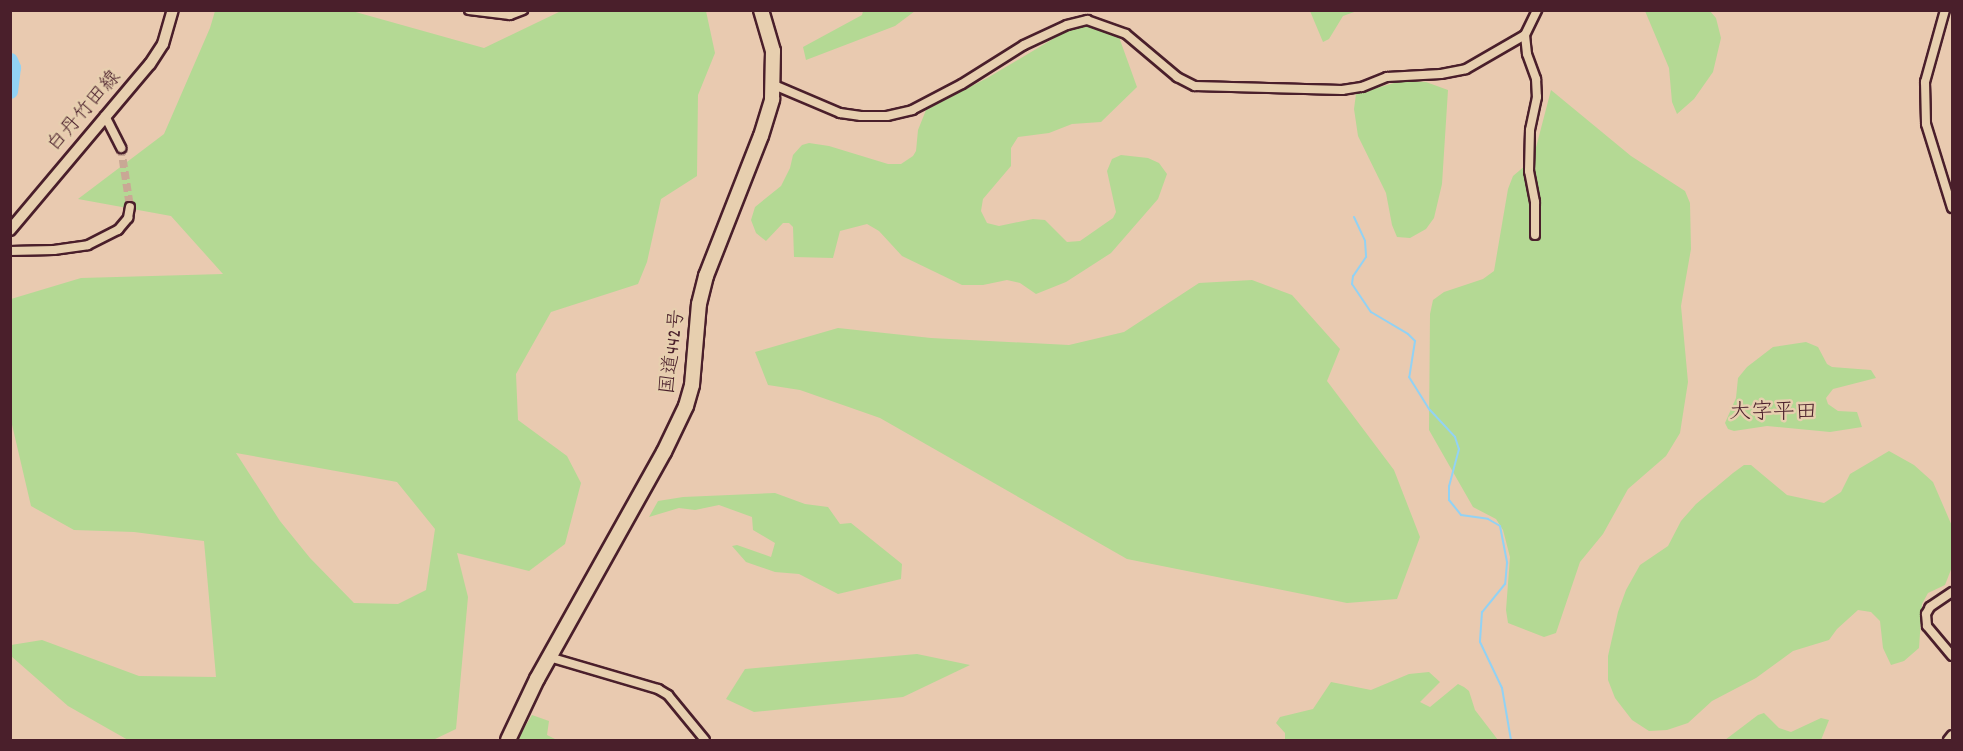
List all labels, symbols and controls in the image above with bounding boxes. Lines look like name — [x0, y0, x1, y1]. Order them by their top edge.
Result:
street label: 白丹竹田線 — [43, 66, 127, 158]
street label: 国道442号 — [657, 308, 691, 396]
district label: 大字平田 — [1729, 401, 1817, 427]

